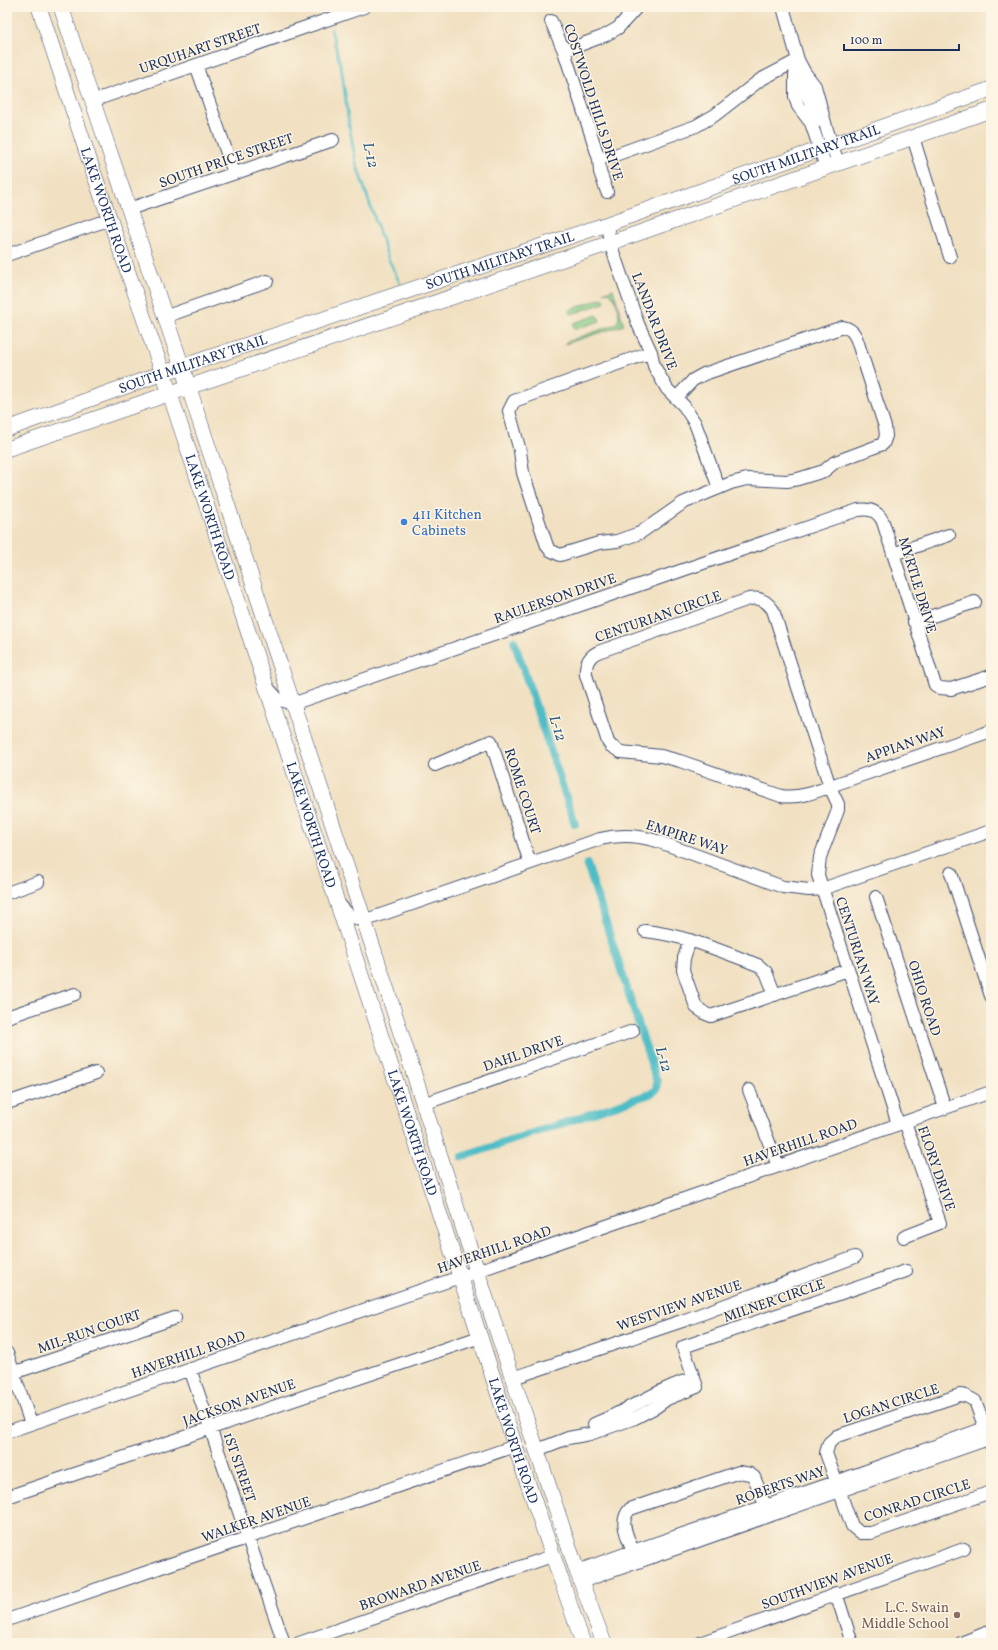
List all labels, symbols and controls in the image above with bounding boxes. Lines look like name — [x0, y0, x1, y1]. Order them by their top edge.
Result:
street label: URQUHART STREET — [137, 20, 264, 79]
street label: COSTWOLD HILLS DRIVE — [558, 22, 627, 183]
scale bar — [844, 26, 959, 52]
text: 100 m — [850, 33, 883, 49]
street label: SOUTH MILITARY TRAIL — [730, 121, 883, 190]
street label: SOUTH PRICE STREET — [157, 129, 296, 193]
water label: L-12 — [356, 140, 383, 170]
street label: LAKE WORTH ROAD — [75, 145, 136, 276]
street label: SOUTH MILITARY TRAIL — [423, 228, 577, 295]
street label: LANDAR DRIVE — [626, 270, 681, 373]
street label: SOUTH MILITARY TRAIL — [116, 331, 270, 399]
street label: LAKE WORTH ROAD — [179, 452, 239, 583]
place label: 411 Kitchen Cabinets — [412, 506, 482, 541]
marker: 411 Kitchen Cabinets — [399, 517, 409, 527]
street label: MYRTLE DRIVE — [893, 535, 940, 636]
street label: RAULERSON DRIVE — [492, 570, 619, 629]
street label: CENTURIAN CIRCLE — [593, 587, 724, 648]
water label: L-12 — [543, 713, 571, 744]
street label: APPIAN WAY — [863, 723, 948, 768]
street label: ROME COURT — [499, 746, 544, 837]
street label: LAKE WORTH ROAD — [281, 760, 340, 891]
street label: EMPIRE WAY — [643, 816, 730, 861]
street label: CENTURIAN WAY — [830, 895, 883, 1008]
street label: OHIO ROAD — [902, 958, 945, 1039]
street label: DAHL DRIVE — [481, 1032, 566, 1077]
water label: L-12 — [649, 1044, 676, 1075]
street label: LAKE WORTH ROAD — [382, 1068, 441, 1198]
street label: HAVERHILL ROAD — [741, 1115, 860, 1172]
street label: FLORY DRIVE — [912, 1123, 959, 1214]
street label: HAVERHILL ROAD — [435, 1222, 554, 1279]
street label: MILNER CIRCLE — [721, 1275, 828, 1328]
street label: WESTVIEW AVENUE — [615, 1276, 744, 1337]
street label: MIL-RUN COURT — [35, 1306, 144, 1359]
street label: HAVERHILL ROAD — [129, 1327, 248, 1384]
street label: JACKSON AVENUE — [181, 1375, 298, 1432]
street label: LAKE WORTH ROAD — [483, 1376, 542, 1506]
street label: LOGAN CIRCLE — [841, 1380, 942, 1429]
street label: 1ST STREET — [218, 1430, 259, 1505]
street label: ROBERTS WAY — [733, 1462, 828, 1511]
street label: CONRAD CIRCLE — [862, 1475, 973, 1528]
street label: WALKER AVENUE — [199, 1493, 314, 1548]
street label: SOUTHVIEW AVENUE — [759, 1550, 896, 1615]
street label: BROWARD AVENUE — [357, 1557, 484, 1616]
place label: L.C. Swain Middle School — [861, 1599, 949, 1634]
marker: L.C. Swain Middle School — [952, 1610, 962, 1620]

